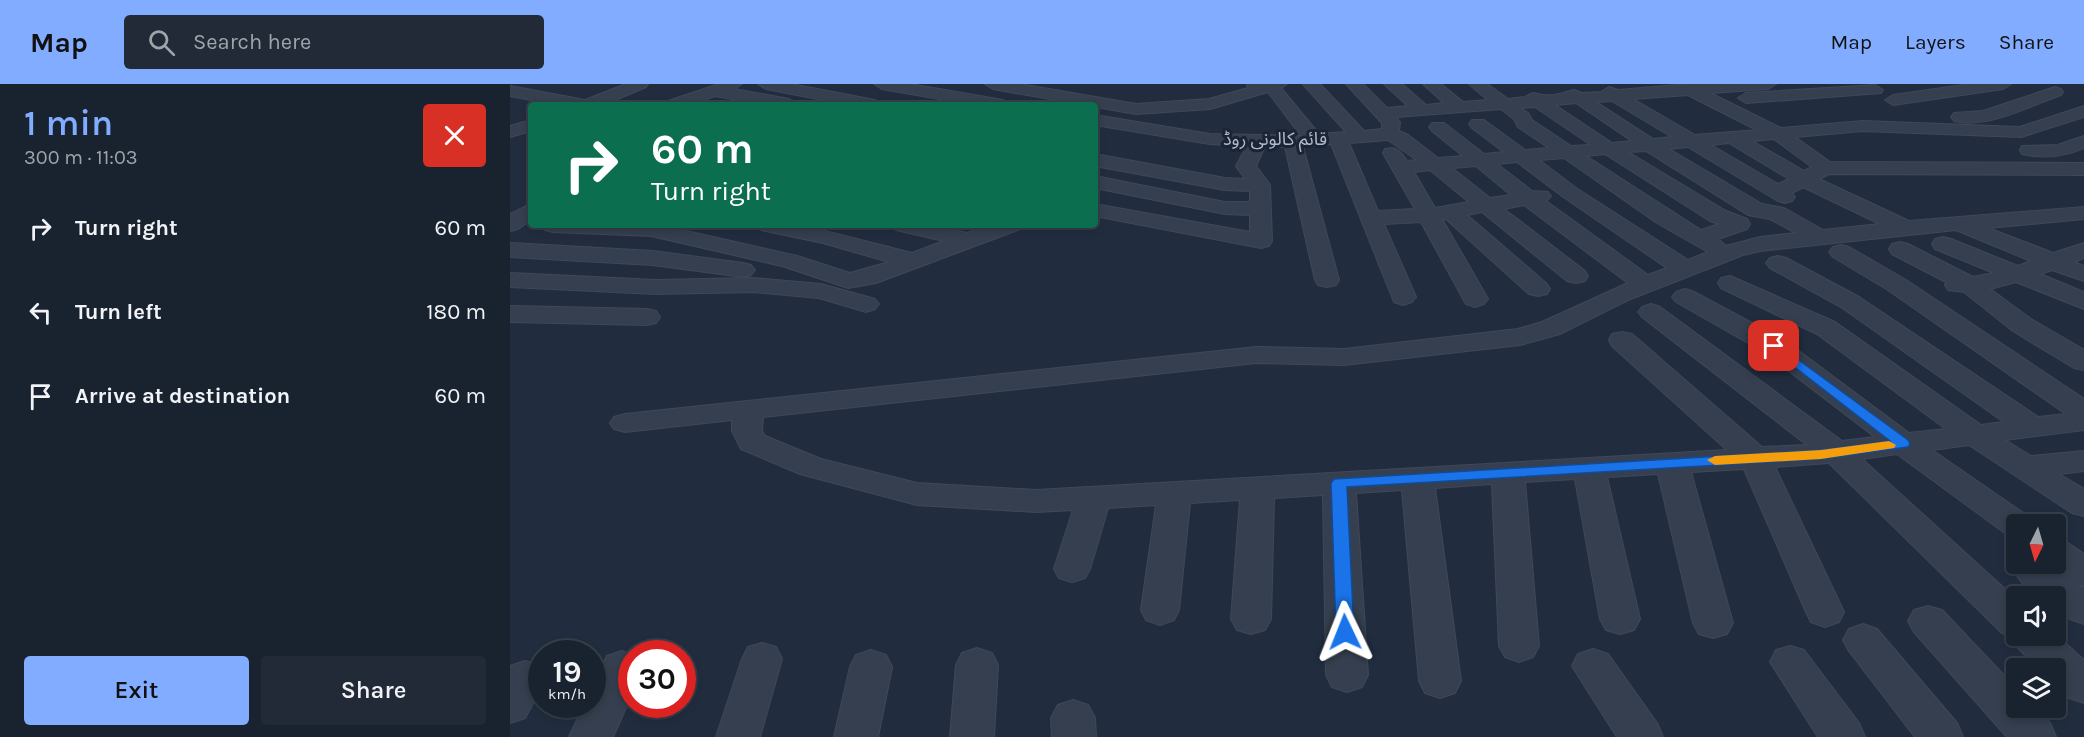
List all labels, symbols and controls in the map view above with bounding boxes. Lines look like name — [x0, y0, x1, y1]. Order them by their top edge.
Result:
search box — [124, 15, 544, 69]
text: Map — [30, 26, 88, 59]
icon: search — [145, 26, 178, 59]
text: Search here — [193, 29, 311, 55]
text: Map — [1830, 30, 1872, 54]
text: Layers — [1905, 30, 1966, 54]
text: Share — [1999, 30, 2054, 54]
text: 1 min — [24, 102, 113, 144]
button: close — [423, 104, 486, 167]
text: 60 m — [651, 124, 754, 174]
icon: right — [552, 126, 630, 204]
street label: قائم کالونی روڈ — [1223, 128, 1327, 152]
text: 300 m · 11:03 — [24, 146, 138, 169]
text: Turn right — [651, 175, 771, 207]
icon: right — [24, 212, 57, 245]
text: Turn right — [75, 215, 178, 241]
text: 60 m — [435, 215, 486, 241]
icon: left — [24, 296, 57, 329]
text: Turn left — [75, 299, 162, 325]
text: 180 m — [426, 299, 486, 325]
pin — [1748, 320, 1799, 371]
icon: arrive — [1757, 329, 1790, 362]
icon: arrive — [24, 380, 57, 413]
text: Arrive at destination — [75, 383, 290, 409]
text: 60 m — [435, 383, 486, 409]
north arrow — [2006, 514, 2066, 574]
map controls — [2006, 514, 2066, 718]
button: sound — [2006, 586, 2066, 646]
position arrow — [1313, 600, 1377, 664]
speed limit sign: 30 — [618, 640, 696, 718]
text: 19 — [552, 654, 581, 690]
button: Exit — [24, 656, 249, 725]
button: Share — [261, 656, 486, 725]
button: layers — [2006, 658, 2066, 718]
text: km/h — [548, 685, 586, 703]

